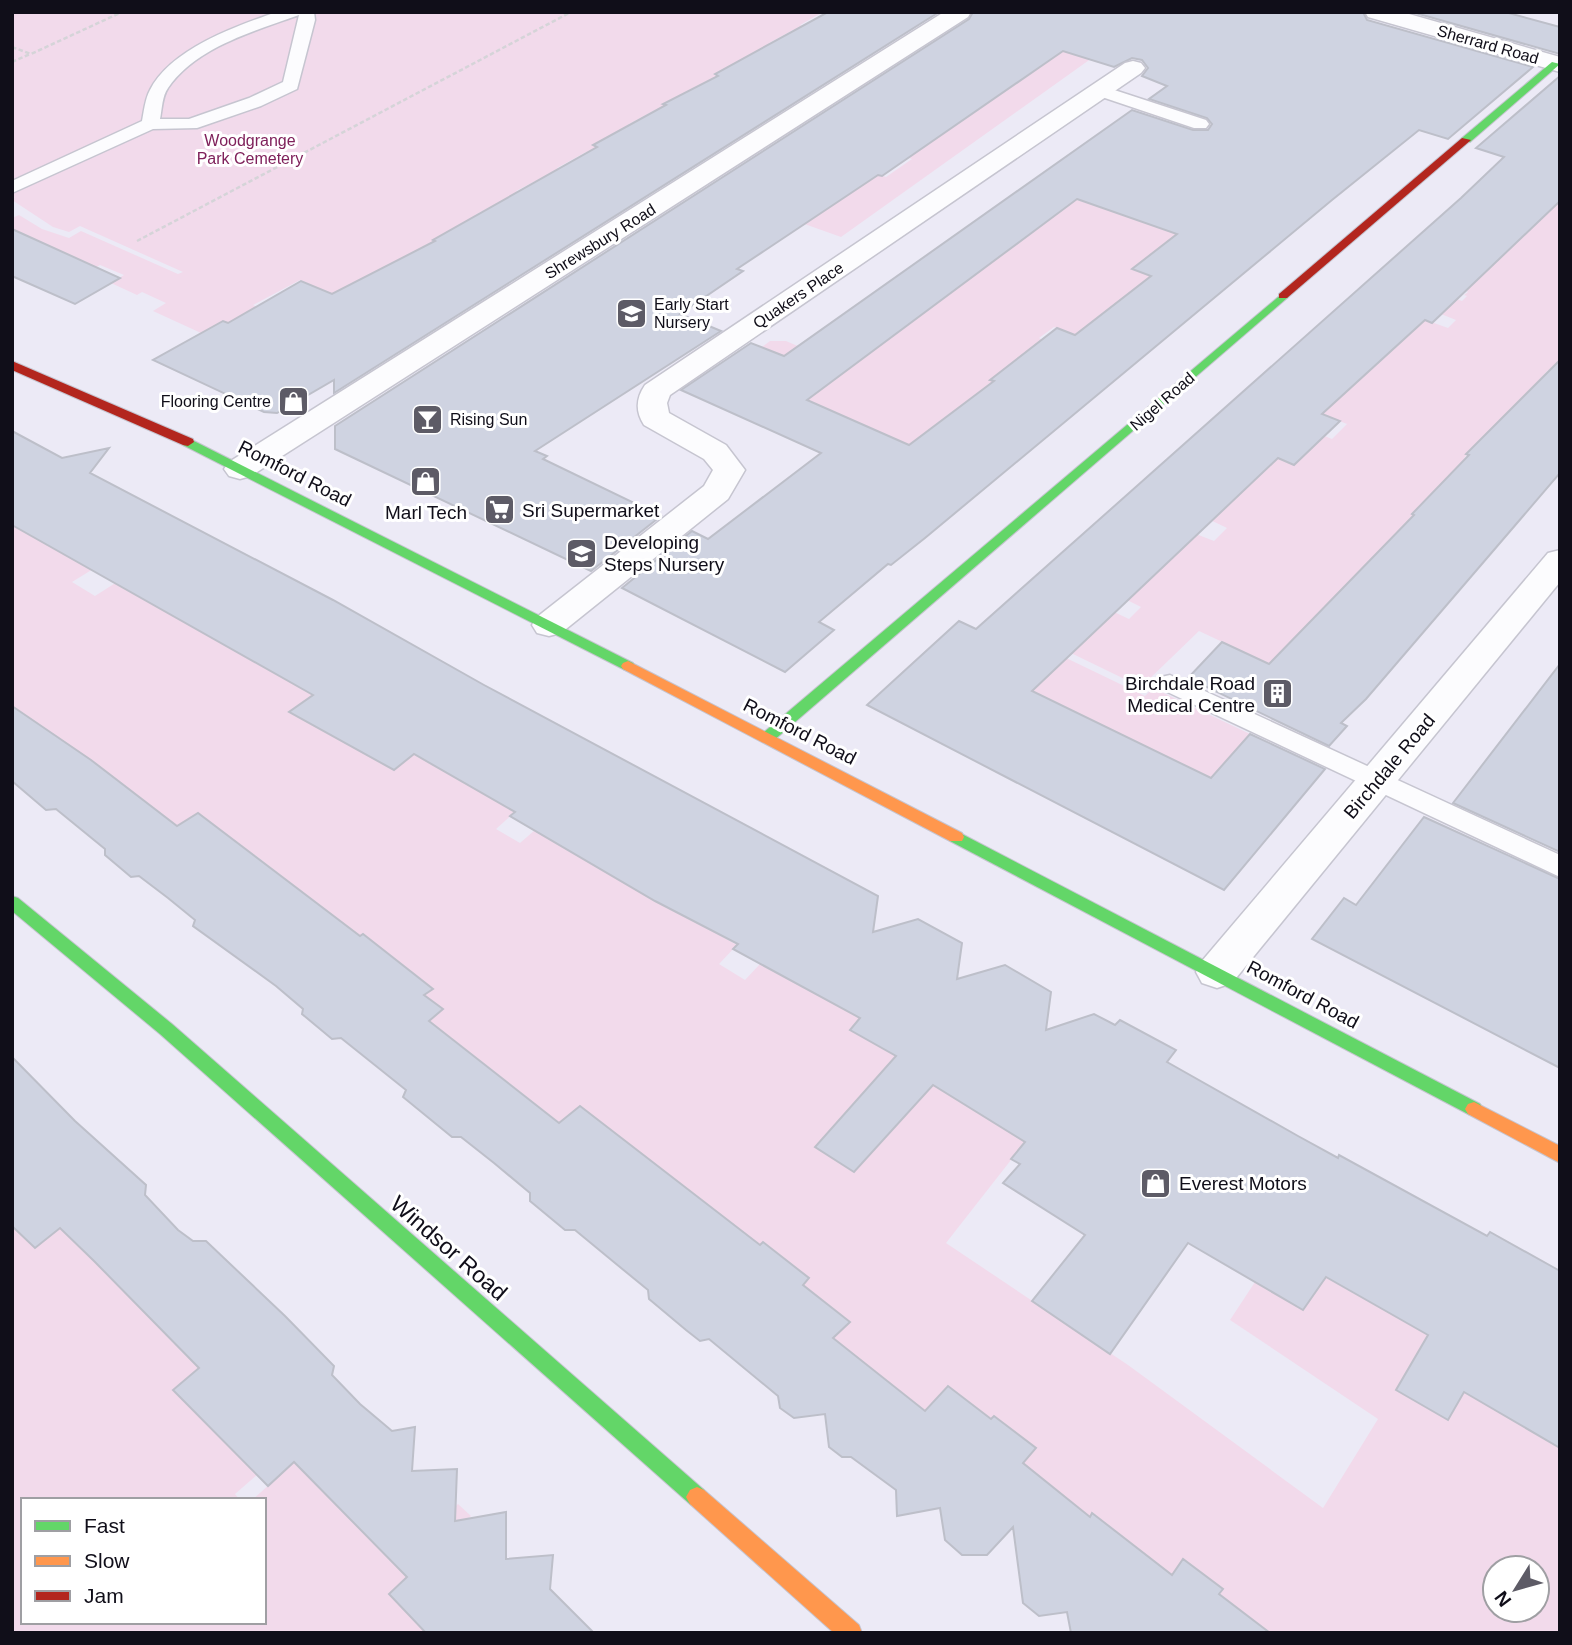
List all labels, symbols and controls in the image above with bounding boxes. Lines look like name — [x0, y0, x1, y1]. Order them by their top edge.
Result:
street label: Sherrard Road — [1435, 22, 1541, 67]
park label: Woodgrange Park Cemetery — [197, 132, 303, 167]
street label: Shrewsbury Road — [542, 201, 659, 282]
street label: Quakers Place — [750, 259, 847, 332]
school or university icon: Early Start Nursery — [614, 296, 648, 330]
place label: Early Start Nursery — [654, 296, 729, 331]
street label: Nigel Road — [1127, 369, 1198, 434]
shop icon: Flooring Centre — [277, 384, 311, 418]
place label: Flooring Centre — [161, 393, 271, 410]
bar icon: Rising Sun — [410, 402, 444, 436]
place label: Rising Sun — [450, 411, 527, 428]
street label: Romford Road — [235, 436, 355, 511]
shop icon: Marl Tech — [409, 464, 443, 498]
supermarket icon: Sri Supermarket — [482, 493, 516, 527]
place label: Sri Supermarket — [522, 500, 660, 521]
place label: Marl Tech — [385, 502, 467, 523]
place label: Developing Steps Nursery — [604, 532, 725, 575]
school or university icon: Developing Steps Nursery — [564, 536, 598, 570]
place label: Birchdale Road Medical Centre — [1125, 673, 1255, 716]
building icon: Birchdale Road Medical Centre — [1261, 677, 1295, 711]
street label: Romford Road — [740, 694, 860, 769]
street label: Birchdale Road — [1340, 710, 1439, 823]
street label: Romford Road — [1243, 956, 1362, 1033]
shop icon: Everest Motors — [1139, 1166, 1173, 1200]
place label: Everest Motors — [1179, 1173, 1307, 1194]
street label: Windsor Road — [385, 1190, 513, 1306]
legend — [21, 1498, 266, 1624]
text: Fast — [84, 1514, 125, 1537]
text: Slow — [84, 1549, 130, 1572]
north arrow — [1481, 1554, 1551, 1624]
text: Jam — [84, 1584, 124, 1607]
text: N — [1490, 1587, 1515, 1611]

